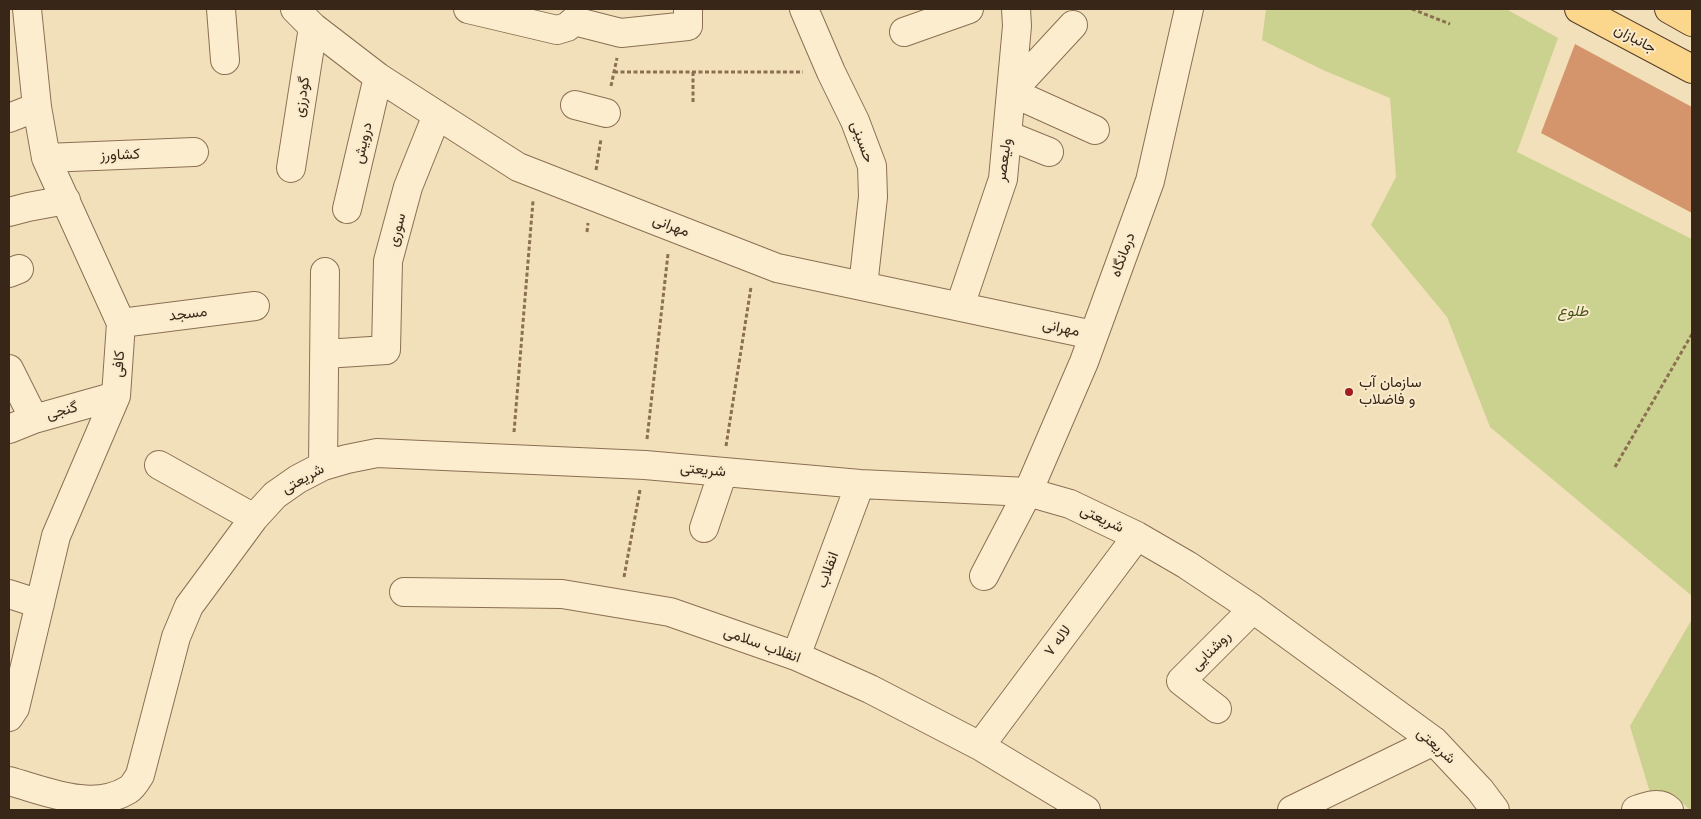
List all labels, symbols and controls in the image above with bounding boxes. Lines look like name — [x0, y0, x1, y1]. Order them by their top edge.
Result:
street label: جانبازان — [1611, 20, 1659, 58]
street label: گودرزی — [290, 75, 314, 119]
street label: حسینی — [846, 119, 878, 165]
street label: درویش — [350, 121, 376, 165]
street label: ولیعصر — [992, 137, 1016, 183]
street label: کشاورز — [100, 145, 140, 165]
street label: سوری — [384, 211, 410, 249]
street label: مهرانی — [650, 211, 692, 241]
street label: درمانگاه — [1107, 230, 1139, 280]
street label: مسجد — [168, 303, 208, 325]
park label: طلوع — [1558, 303, 1588, 321]
street label: مهرانی — [1041, 315, 1081, 341]
street label: کافی — [109, 350, 129, 378]
place label: سازمان آب و فاضلاب — [1359, 374, 1422, 409]
marker: سازمان آب و فاضلاب — [1343, 386, 1355, 398]
street label: گنجی — [44, 398, 80, 424]
street label: شریعتی — [679, 459, 727, 481]
street label: شریعتی — [279, 460, 327, 498]
street label: شریعتی — [1077, 501, 1127, 537]
street label: انقلاب — [813, 549, 843, 591]
street label: لاله ۷ — [1041, 622, 1075, 660]
street label: انقلاب سلامی — [721, 623, 803, 667]
street label: روشنایی — [1187, 627, 1235, 675]
street label: شریعتی — [1413, 724, 1459, 768]

